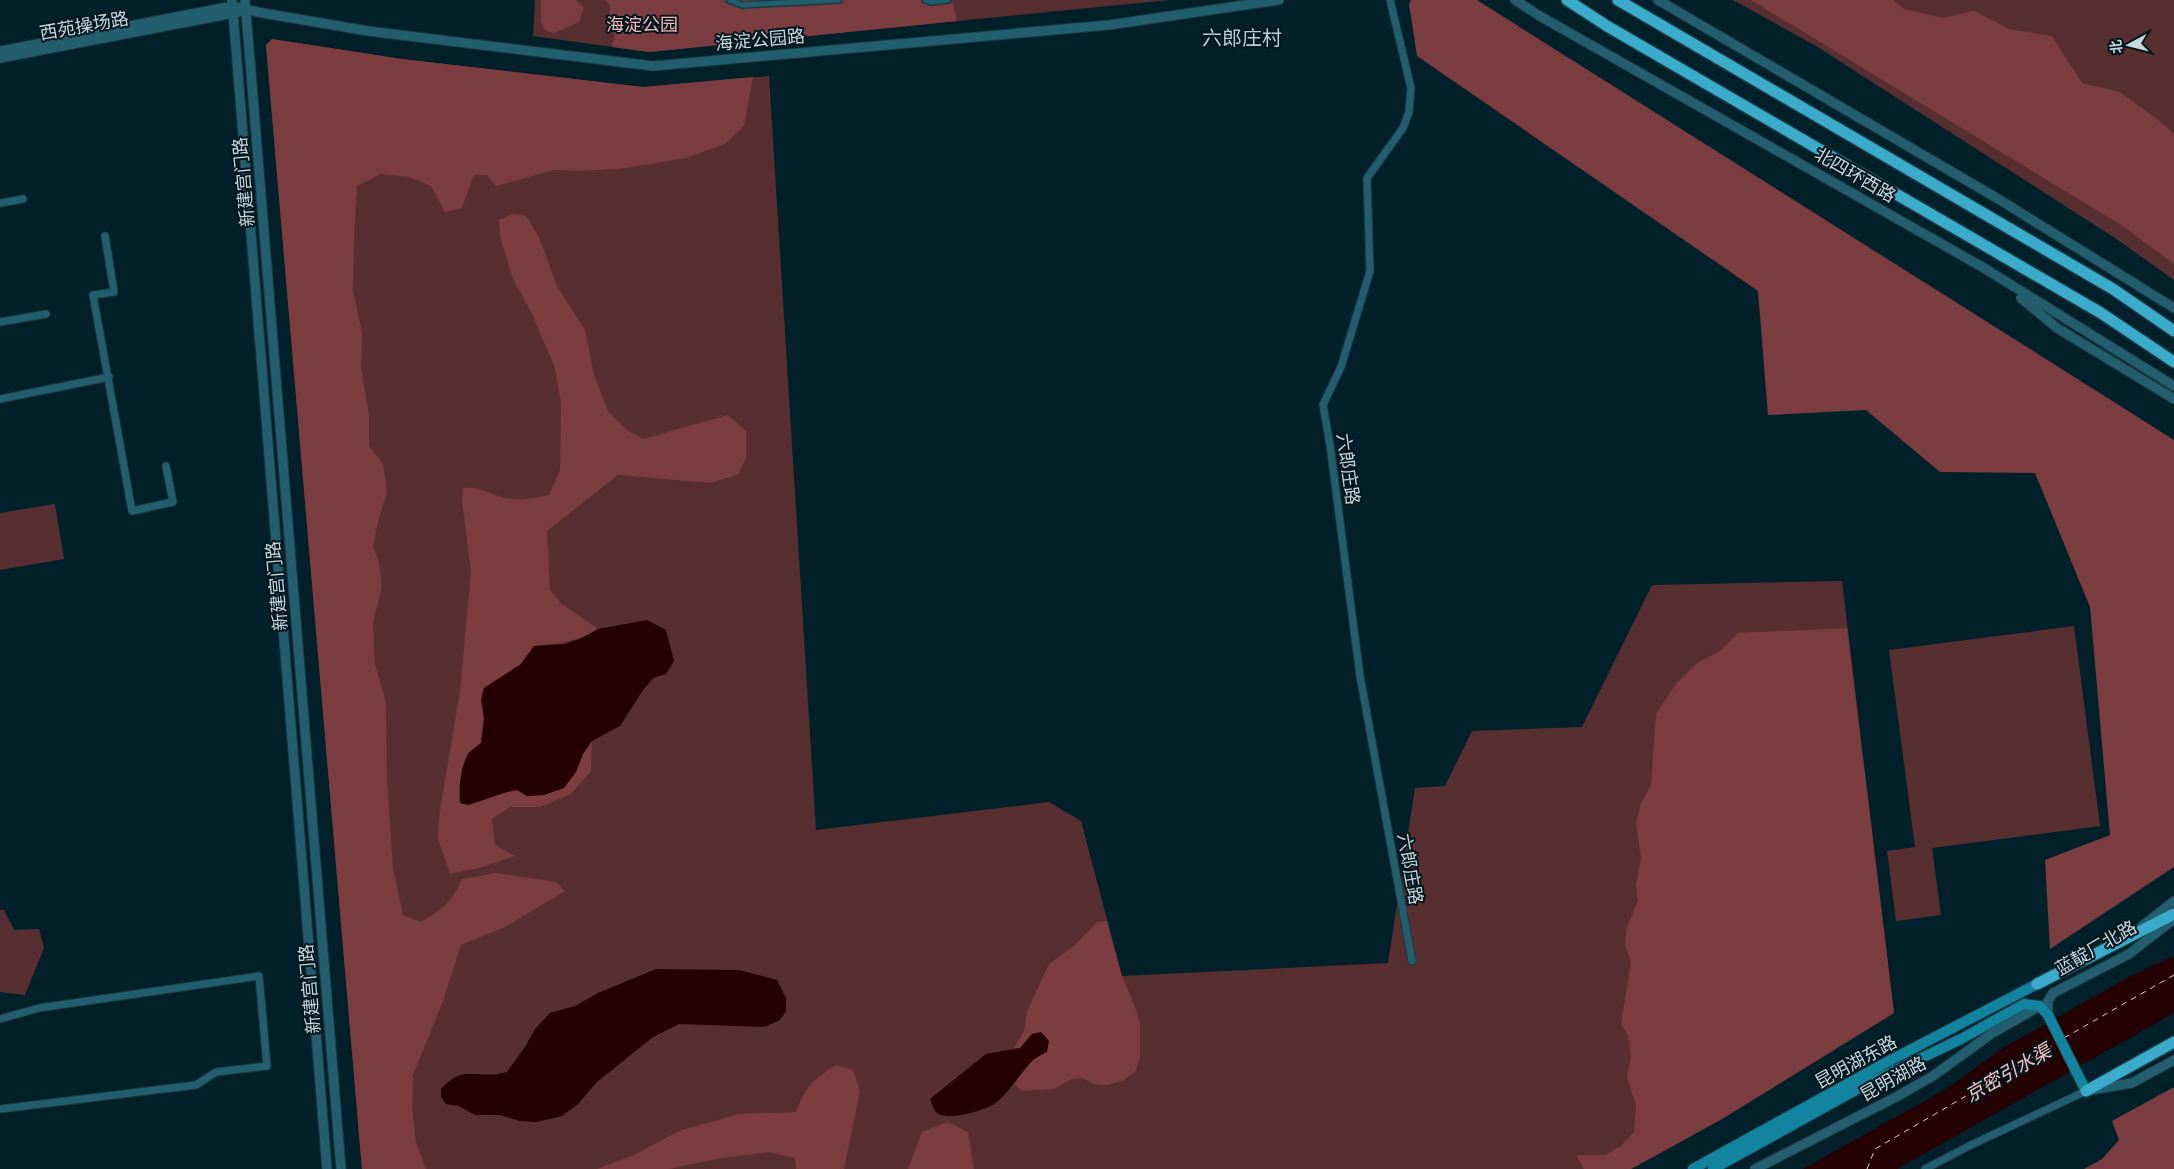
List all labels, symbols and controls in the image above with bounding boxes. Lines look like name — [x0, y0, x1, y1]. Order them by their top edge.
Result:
street label: 西苑操场路 — [38, 7, 130, 45]
park label: 海淀公园 — [606, 14, 678, 36]
north arrow — [2104, 20, 2154, 70]
street label: 海淀公园路 — [714, 25, 806, 55]
district label: 六郎庄村 — [1202, 26, 1282, 50]
text: 北 — [2107, 39, 2126, 55]
street label: 新建宫门路 — [229, 136, 259, 228]
street label: 北四环西路 — [1811, 143, 1899, 207]
street label: 六郎庄路 — [1332, 432, 1364, 506]
street label: 新建宫门路 — [262, 540, 292, 632]
street label: 六郎庄路 — [1393, 832, 1427, 906]
street label: 蓝靛厂北路 — [2052, 916, 2140, 980]
street label: 新建宫门路 — [295, 943, 325, 1035]
street label: 昆明湖东路 — [1811, 1031, 1901, 1093]
water label: 京密引水渠 — [1961, 1038, 2057, 1107]
street label: 昆明湖路 — [1856, 1052, 1930, 1106]

